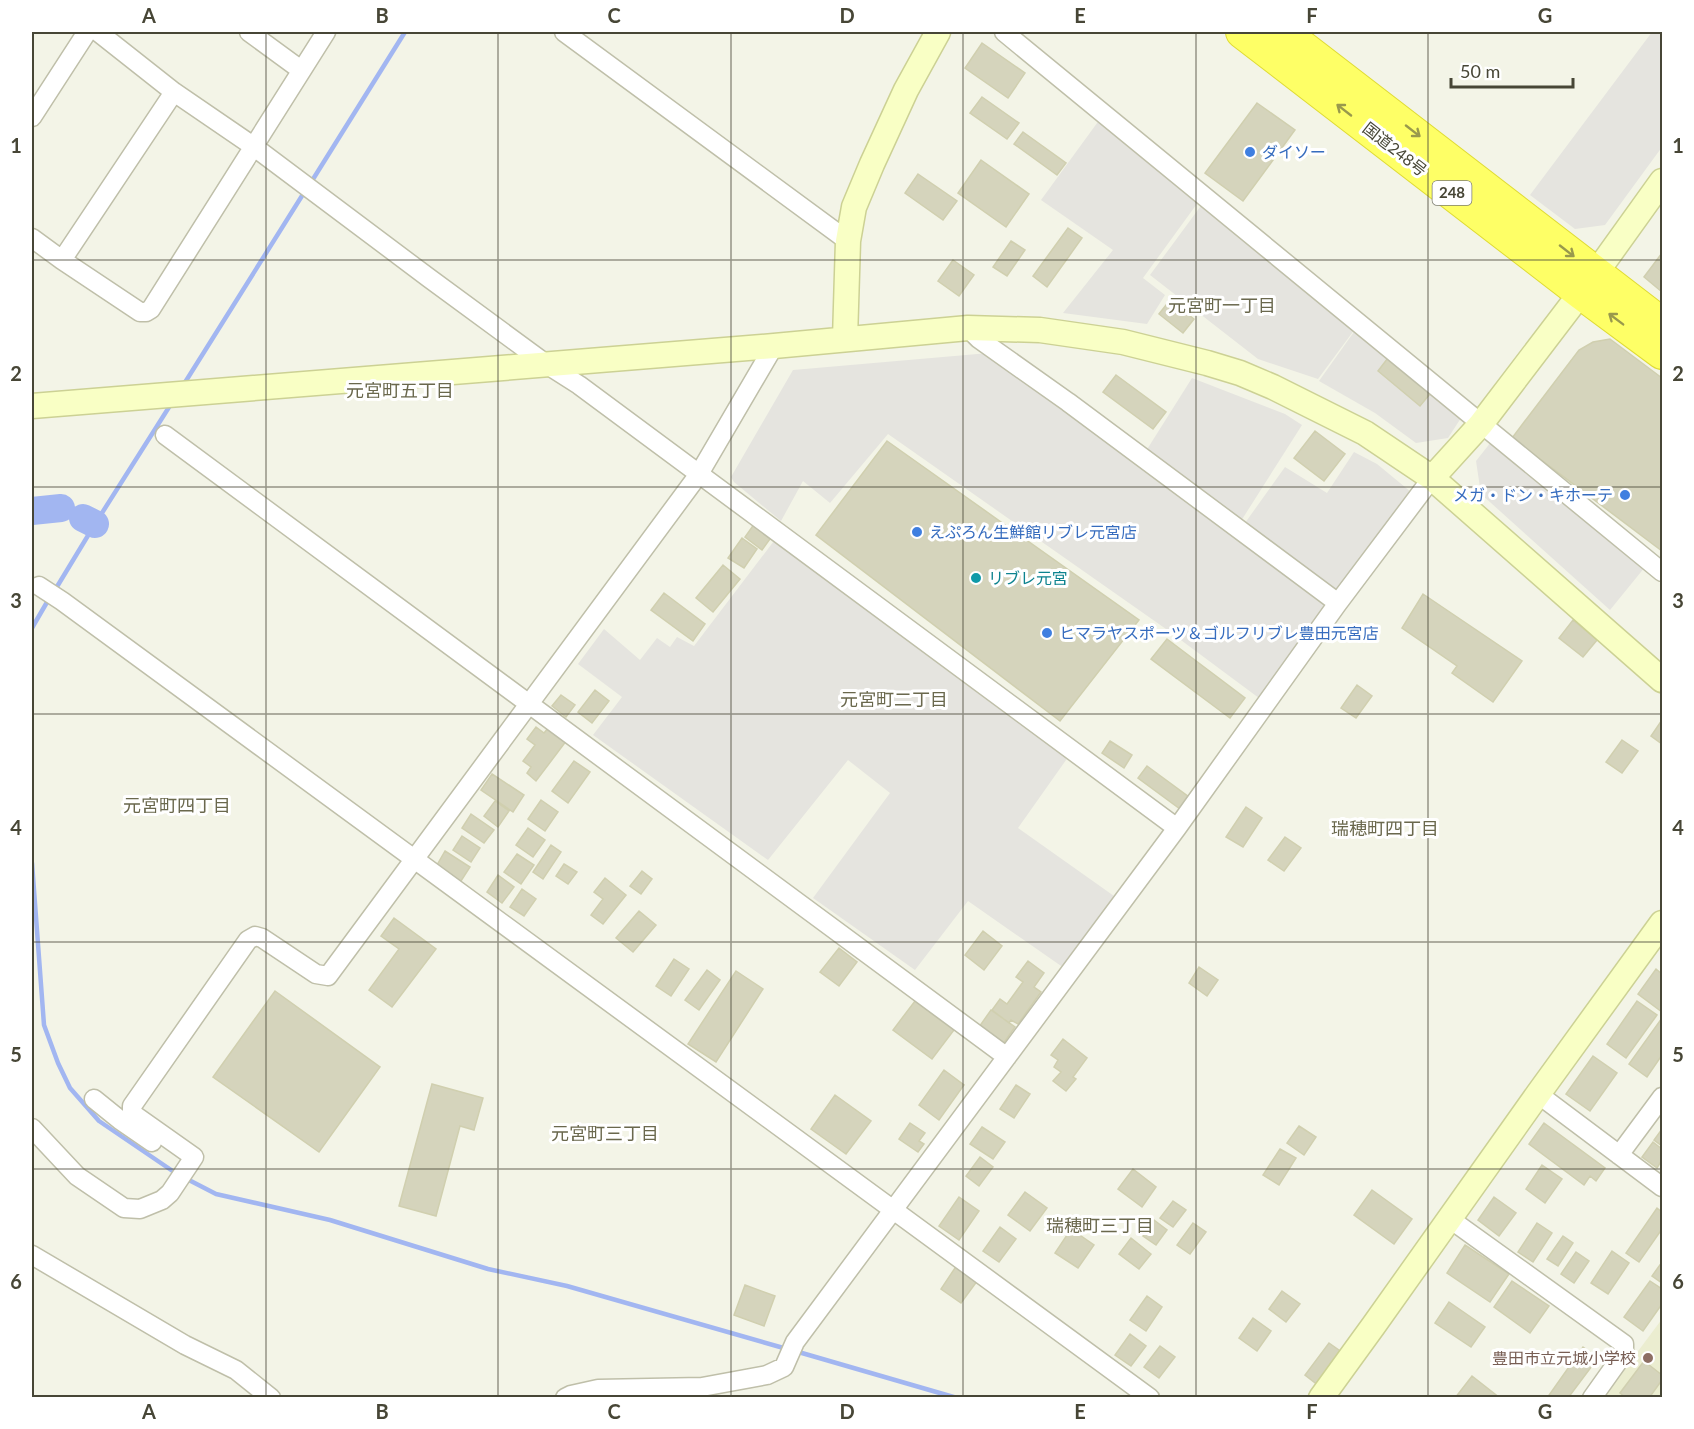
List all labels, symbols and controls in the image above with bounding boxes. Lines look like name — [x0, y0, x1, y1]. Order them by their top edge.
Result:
text: A — [141, 3, 156, 27]
text: B — [375, 3, 389, 27]
text: C — [607, 3, 621, 27]
text: D — [839, 3, 855, 27]
text: E — [1074, 3, 1086, 27]
text: F — [1306, 3, 1318, 27]
text: G — [1538, 3, 1552, 27]
scale bar — [1451, 51, 1572, 89]
text: 50 m — [1460, 60, 1500, 82]
one-way arrow — [1336, 104, 1352, 117]
street label: 国道248号 — [1360, 118, 1431, 179]
one-way arrow — [1404, 125, 1420, 138]
text: 1 — [10, 133, 22, 157]
text: 1 — [1672, 133, 1684, 157]
place label: ダイソー — [1262, 142, 1326, 161]
marker: ダイソー — [1243, 145, 1257, 159]
road number: 248 — [1432, 181, 1472, 205]
one-way arrow — [1559, 244, 1575, 257]
district label: 元宮町一丁目 — [1168, 294, 1276, 316]
one-way arrow — [1608, 312, 1624, 325]
text: 2 — [10, 361, 22, 385]
text: 2 — [1672, 361, 1684, 385]
district label: 元宮町五丁目 — [346, 379, 454, 401]
place label: メガ・ドン・キホーテ — [1453, 485, 1613, 504]
marker: メガ・ドン・キホーテ — [1618, 488, 1632, 502]
place label: えぷろん生鮮館リブレ元宮店 — [929, 522, 1137, 541]
marker: えぷろん生鮮館リブレ元宮店 — [910, 525, 924, 539]
place label: リブレ元宮 — [988, 568, 1068, 587]
marker: リブレ元宮 — [969, 571, 983, 585]
text: 3 — [10, 588, 22, 612]
text: 3 — [1672, 588, 1684, 612]
place label: ヒマラヤスポーツ＆ゴルフリブレ豊田元宮店 — [1059, 623, 1379, 642]
marker: ヒマラヤスポーツ＆ゴルフリブレ豊田元宮店 — [1040, 626, 1054, 640]
district label: 元宮町二丁目 — [840, 688, 948, 710]
district label: 元宮町四丁目 — [123, 794, 231, 816]
text: 4 — [10, 815, 22, 839]
text: 4 — [1672, 815, 1684, 839]
district label: 瑞穂町四丁目 — [1331, 817, 1439, 839]
text: 5 — [10, 1042, 22, 1066]
text: 5 — [1672, 1042, 1684, 1066]
district label: 元宮町三丁目 — [551, 1122, 659, 1144]
district label: 瑞穂町三丁目 — [1046, 1214, 1154, 1236]
text: 6 — [10, 1269, 22, 1293]
text: 6 — [1672, 1269, 1684, 1293]
place label: 豊田市立元城小学校 — [1492, 1348, 1636, 1367]
marker: 豊田市立元城小学校 — [1641, 1351, 1655, 1365]
text: A — [141, 1399, 156, 1423]
text: B — [375, 1399, 389, 1423]
text: C — [607, 1399, 621, 1423]
text: D — [839, 1399, 855, 1423]
text: E — [1074, 1399, 1086, 1423]
text: F — [1306, 1399, 1318, 1423]
text: G — [1538, 1399, 1552, 1423]

